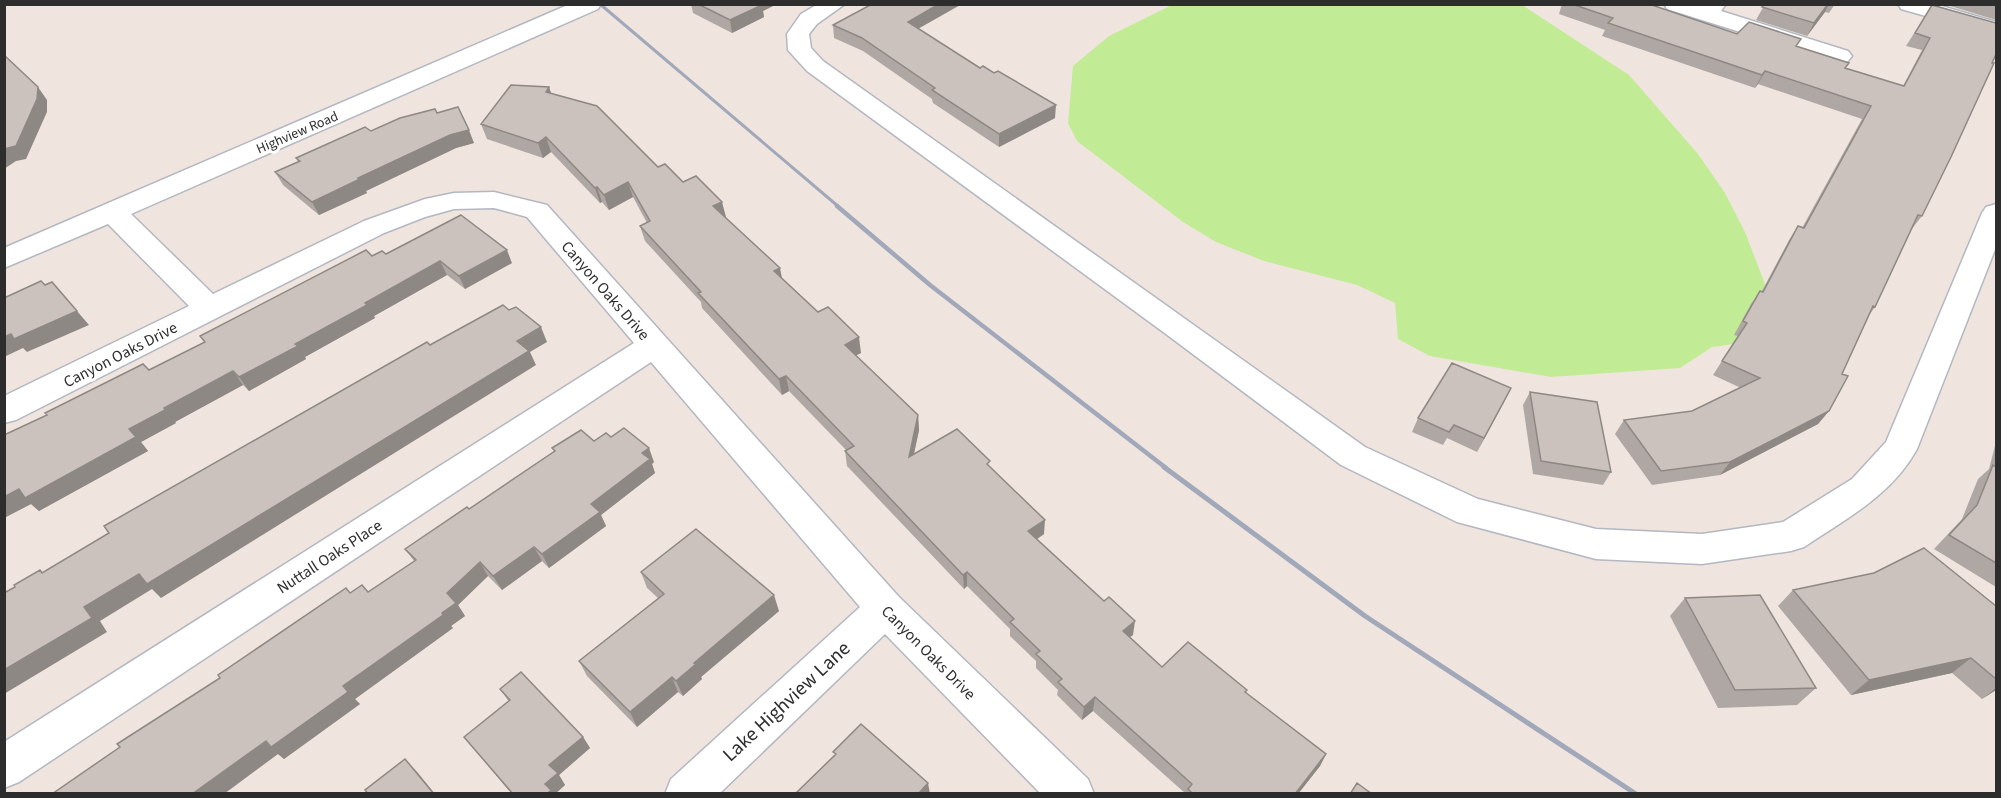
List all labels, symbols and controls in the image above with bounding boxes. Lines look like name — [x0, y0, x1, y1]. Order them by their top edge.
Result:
street label: Highview Road — [253, 107, 341, 159]
street label: Canyon Oaks Drive — [556, 236, 655, 345]
street label: Canyon Oaks Drive — [60, 317, 181, 393]
street label: Nuttall Oaks Place — [273, 515, 386, 599]
street label: Canyon Oaks Drive — [876, 601, 980, 705]
street label: Lake Highview Lane — [717, 635, 857, 768]

